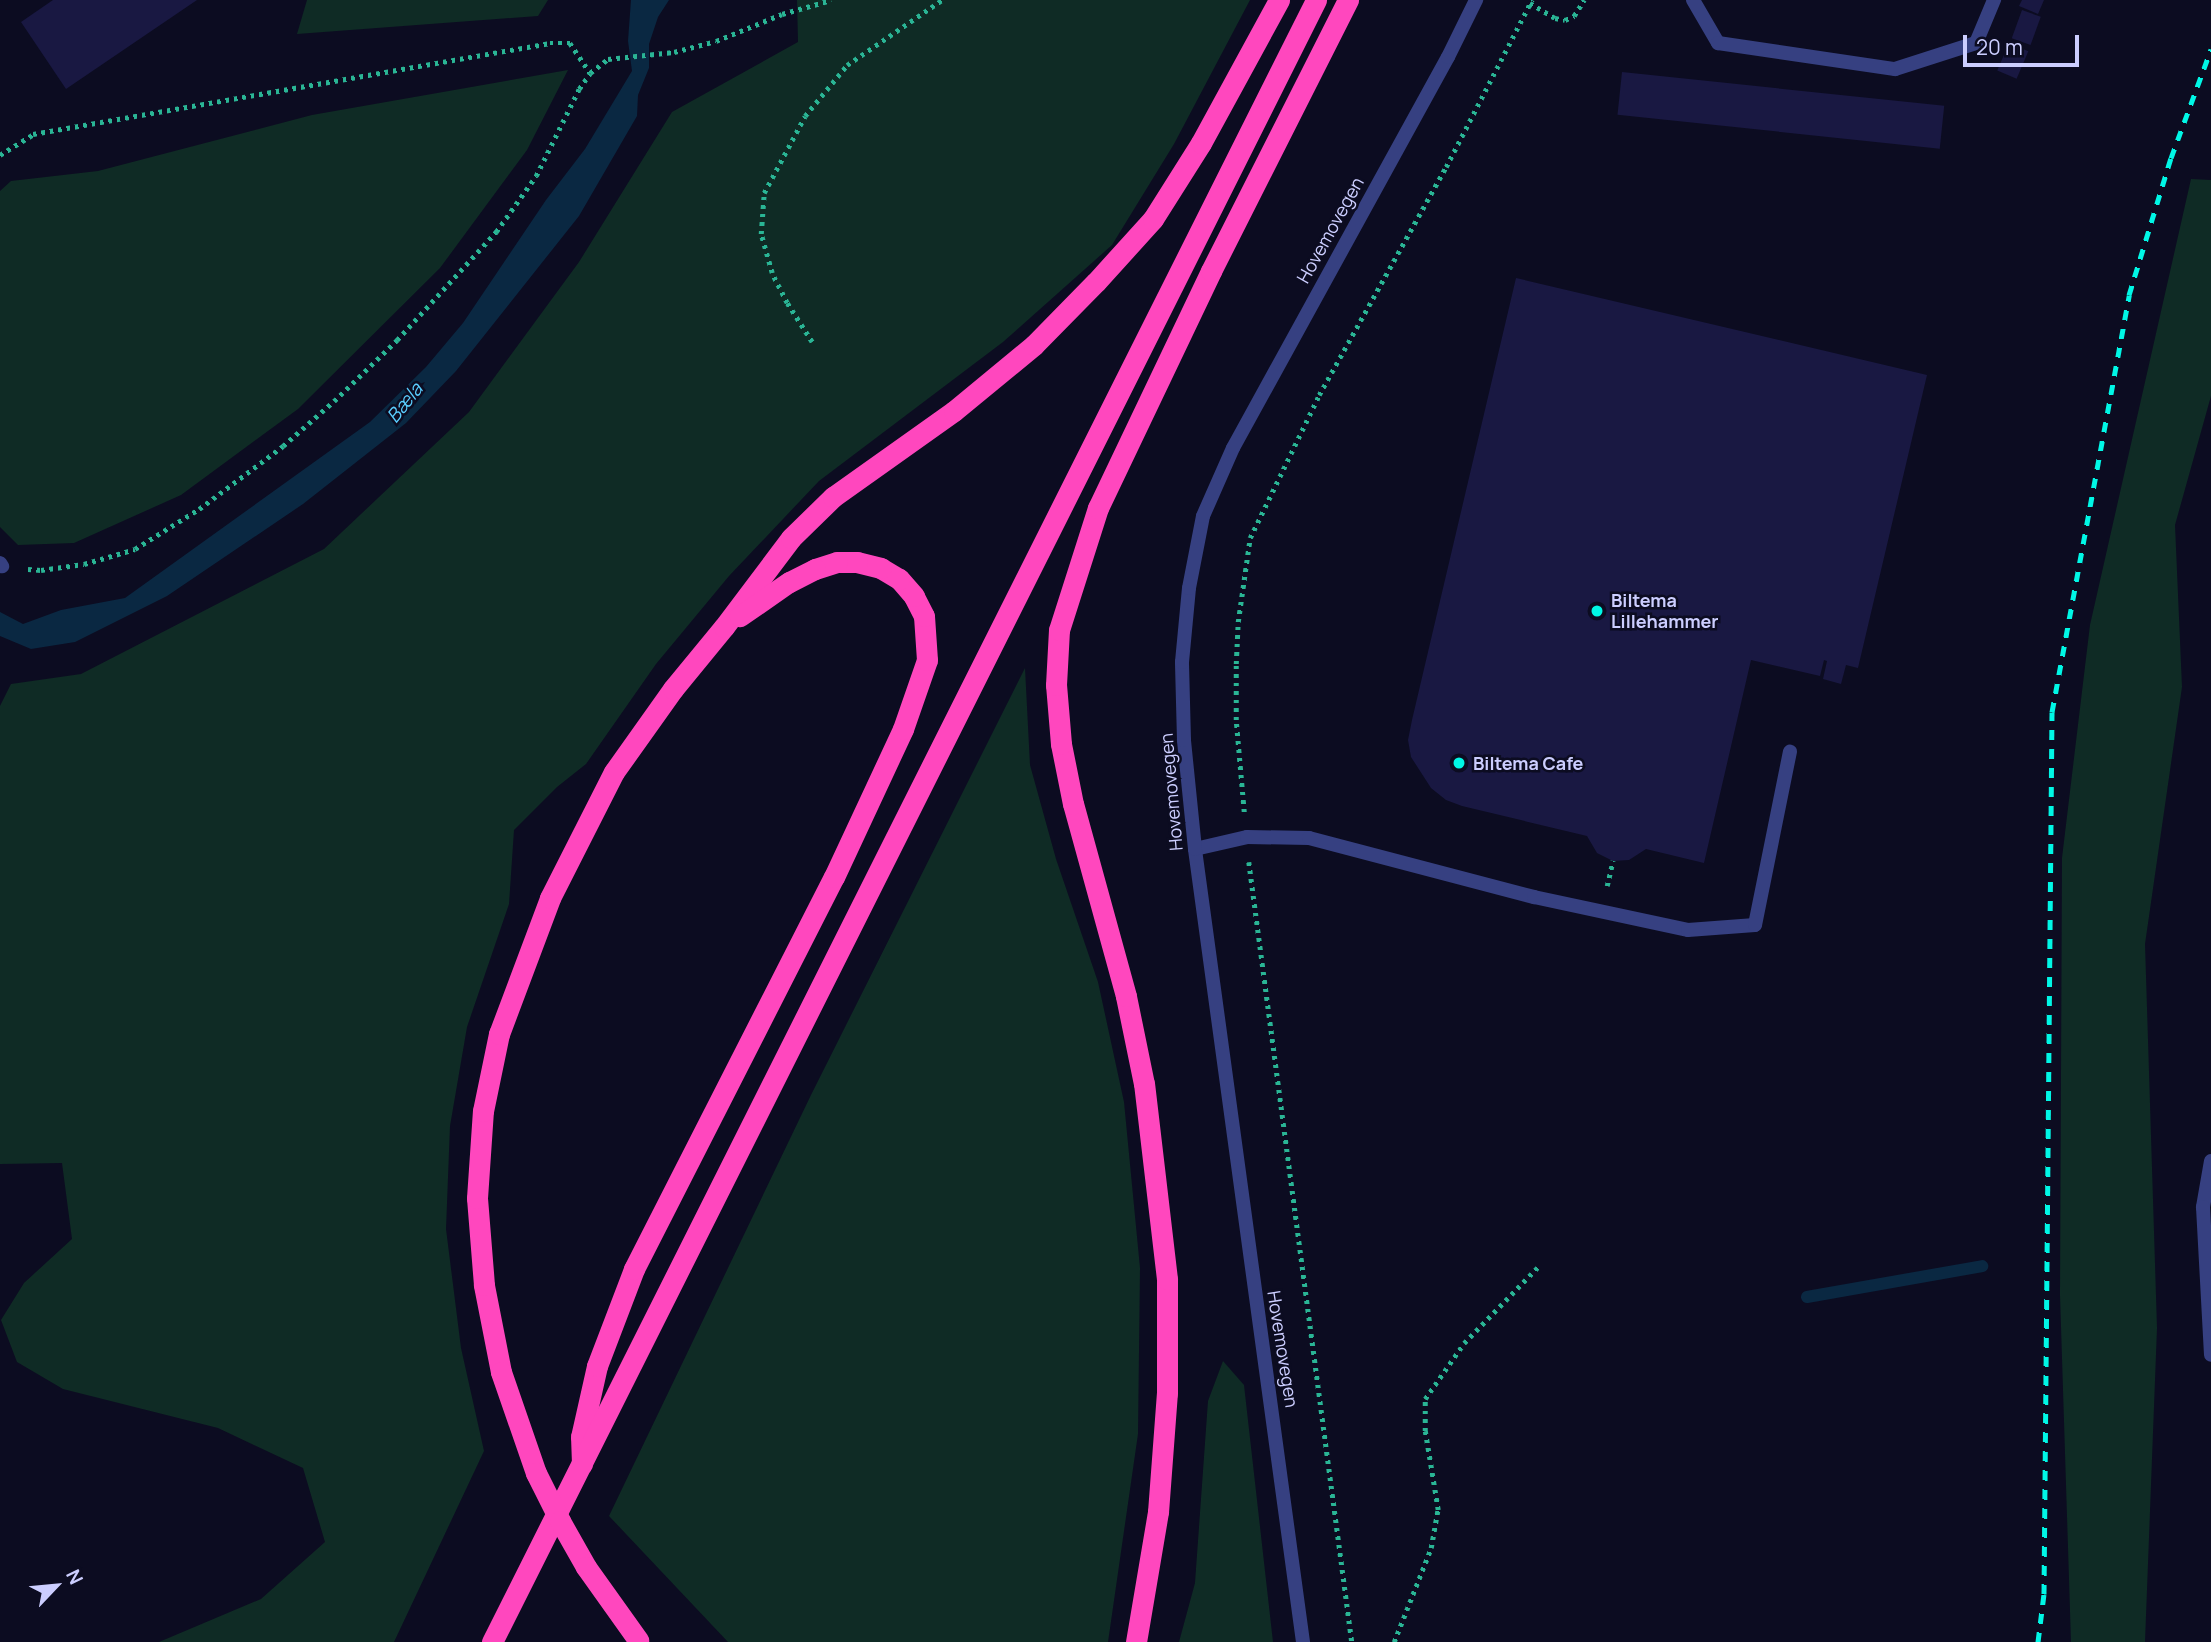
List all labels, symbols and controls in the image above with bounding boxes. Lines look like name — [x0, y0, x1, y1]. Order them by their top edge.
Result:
scale bar — [1966, 21, 2082, 65]
text: 20 m — [1976, 33, 2023, 61]
street label: Hovemovegen — [1292, 173, 1368, 287]
water label: Bæla — [382, 379, 428, 427]
place label: Biltema Lillehammer — [1611, 590, 1718, 632]
marker: Biltema Lillehammer — [1589, 603, 1605, 619]
street label: Hovemovegen — [1155, 732, 1187, 852]
place label: Biltema Cafe — [1473, 752, 1583, 774]
marker: Biltema Cafe — [1451, 755, 1467, 771]
street label: Hovemovegen — [1263, 1289, 1303, 1409]
north arrow — [21, 1551, 91, 1621]
text: N — [60, 1565, 90, 1589]

